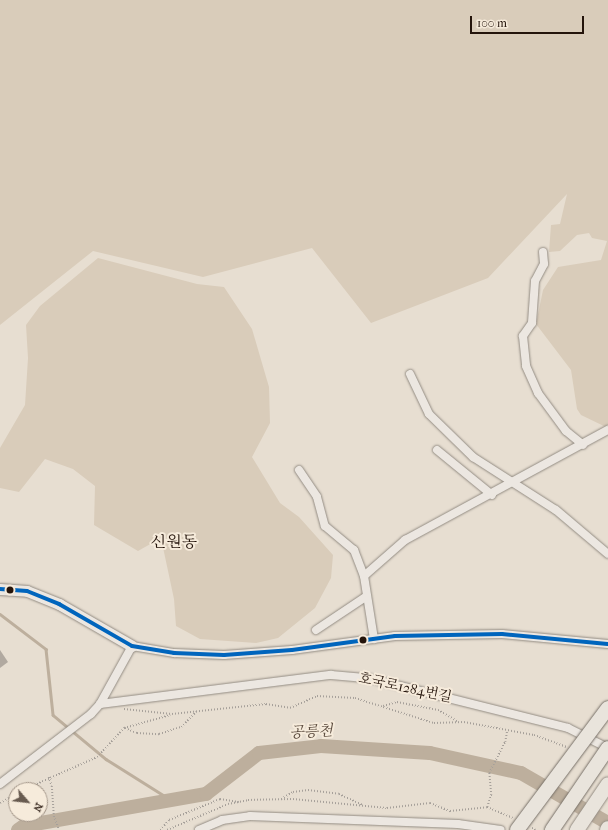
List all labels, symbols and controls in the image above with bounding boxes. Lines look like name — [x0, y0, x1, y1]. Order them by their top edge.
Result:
scale bar — [472, 8, 586, 34]
text: 100 m — [477, 16, 507, 30]
district label: 신원동 — [151, 532, 197, 552]
unlabelled marker — [5, 585, 15, 595]
unlabelled marker — [358, 635, 368, 645]
street label: 호국로1284번길 — [357, 670, 453, 706]
water label: 공릉천 — [289, 722, 333, 742]
north arrow — [8, 782, 48, 822]
text: N — [30, 801, 46, 814]

